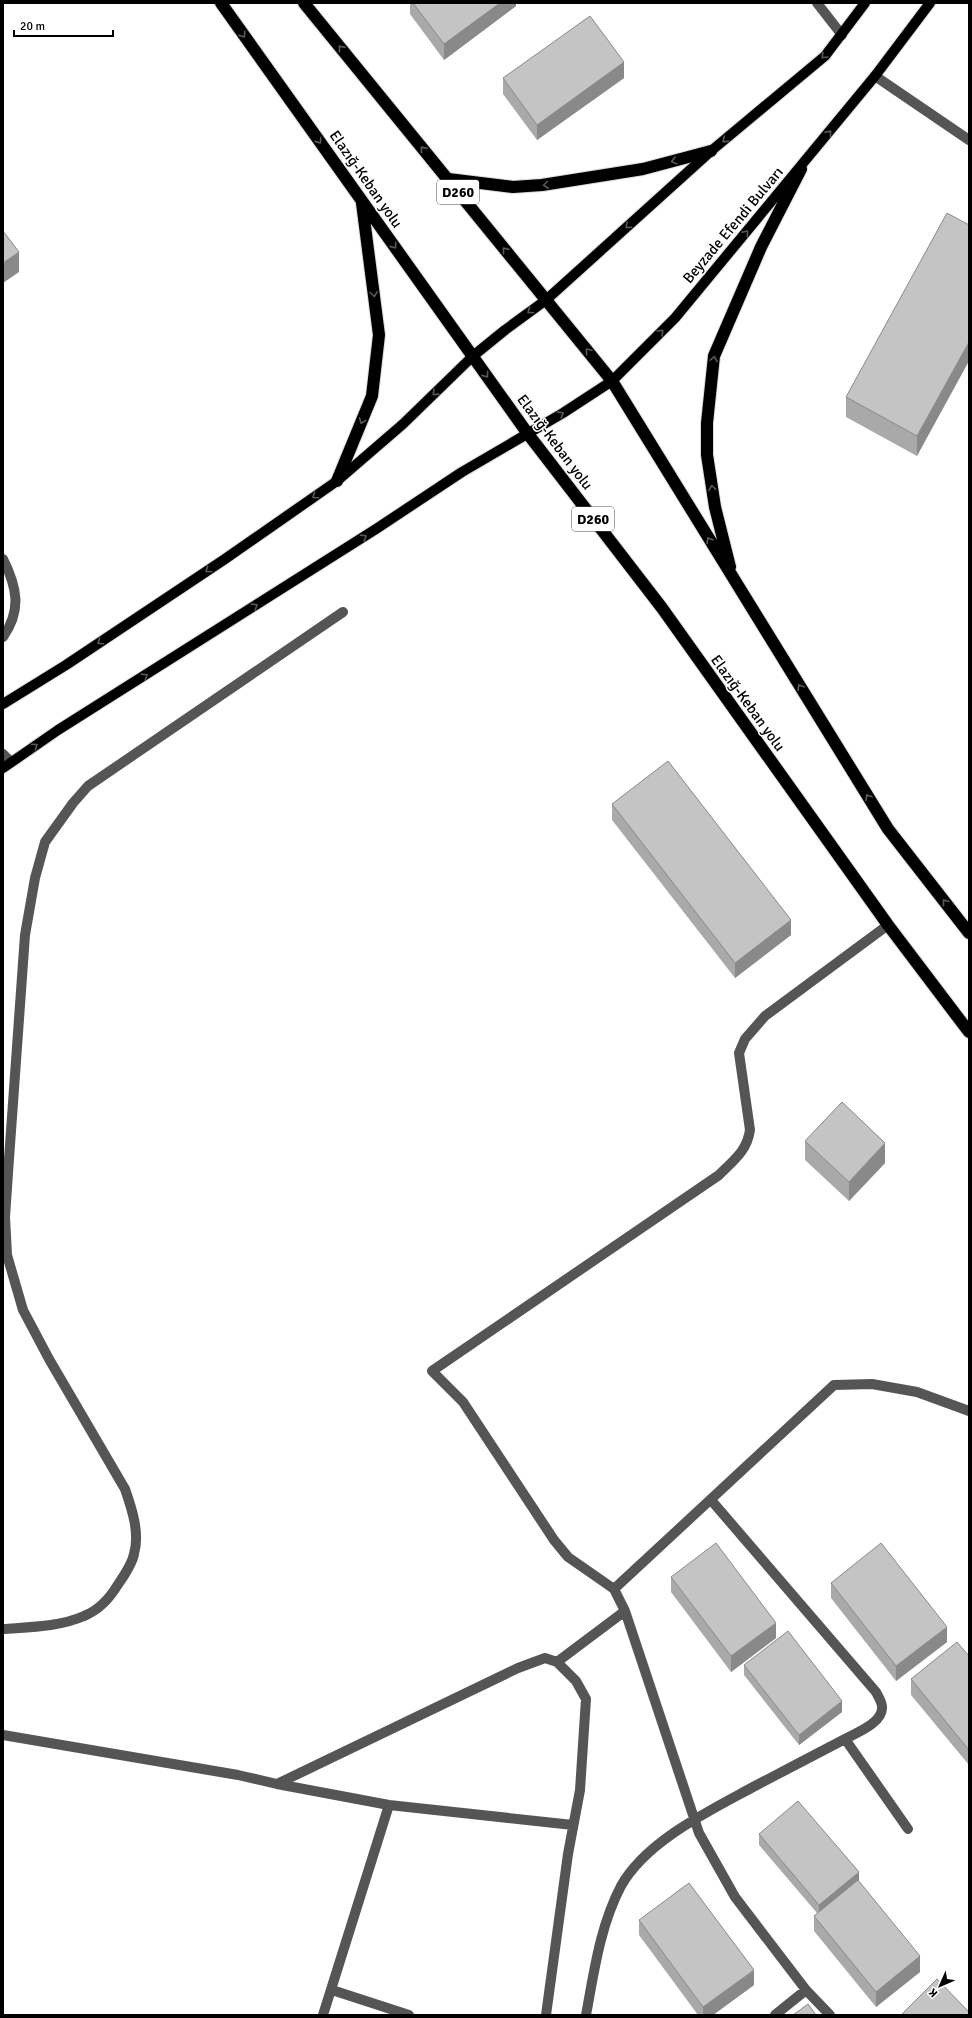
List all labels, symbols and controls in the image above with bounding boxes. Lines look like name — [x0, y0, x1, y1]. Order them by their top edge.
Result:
scale bar — [14, 12, 113, 38]
text: 20 m — [20, 19, 45, 34]
one-way arrow — [239, 30, 246, 37]
one-way arrow — [339, 46, 346, 53]
one-way arrow — [821, 51, 829, 59]
street label: Elazığ-Keban yolu — [326, 127, 406, 231]
one-way arrow — [825, 131, 832, 138]
one-way arrow — [722, 135, 730, 142]
one-way arrow — [314, 136, 321, 143]
one-way arrow — [421, 147, 428, 154]
one-way arrow — [671, 156, 678, 165]
street label: Beyzade Efendi Bulvarı — [679, 163, 787, 287]
road number: D260 — [437, 180, 479, 204]
one-way arrow — [543, 180, 549, 189]
one-way arrow — [625, 221, 633, 229]
one-way arrow — [741, 231, 748, 238]
one-way arrow — [389, 242, 396, 249]
one-way arrow — [503, 248, 510, 255]
one-way arrow — [369, 291, 378, 297]
one-way arrow — [527, 306, 534, 314]
one-way arrow — [656, 329, 664, 337]
one-way arrow — [585, 348, 592, 355]
one-way arrow — [710, 355, 718, 362]
one-way arrow — [481, 371, 489, 378]
one-way arrow — [432, 388, 439, 395]
street label: Elazığ-Keban yolu — [513, 391, 597, 493]
one-way arrow — [557, 411, 564, 419]
one-way arrow — [359, 418, 367, 425]
one-way arrow — [708, 485, 717, 491]
one-way arrow — [312, 491, 319, 499]
road number: D260 — [572, 507, 614, 531]
one-way arrow — [360, 534, 367, 541]
one-way arrow — [707, 537, 714, 544]
one-way arrow — [205, 565, 212, 573]
one-way arrow — [251, 603, 258, 611]
one-way arrow — [97, 638, 104, 645]
street label: Elazığ-Keban yolu — [707, 651, 789, 755]
one-way arrow — [141, 673, 148, 680]
one-way arrow — [797, 684, 804, 691]
one-way arrow — [31, 744, 38, 751]
one-way arrow — [865, 794, 873, 801]
one-way arrow — [943, 899, 950, 906]
north arrow — [920, 1966, 960, 2006]
text: K — [926, 1986, 940, 2000]

